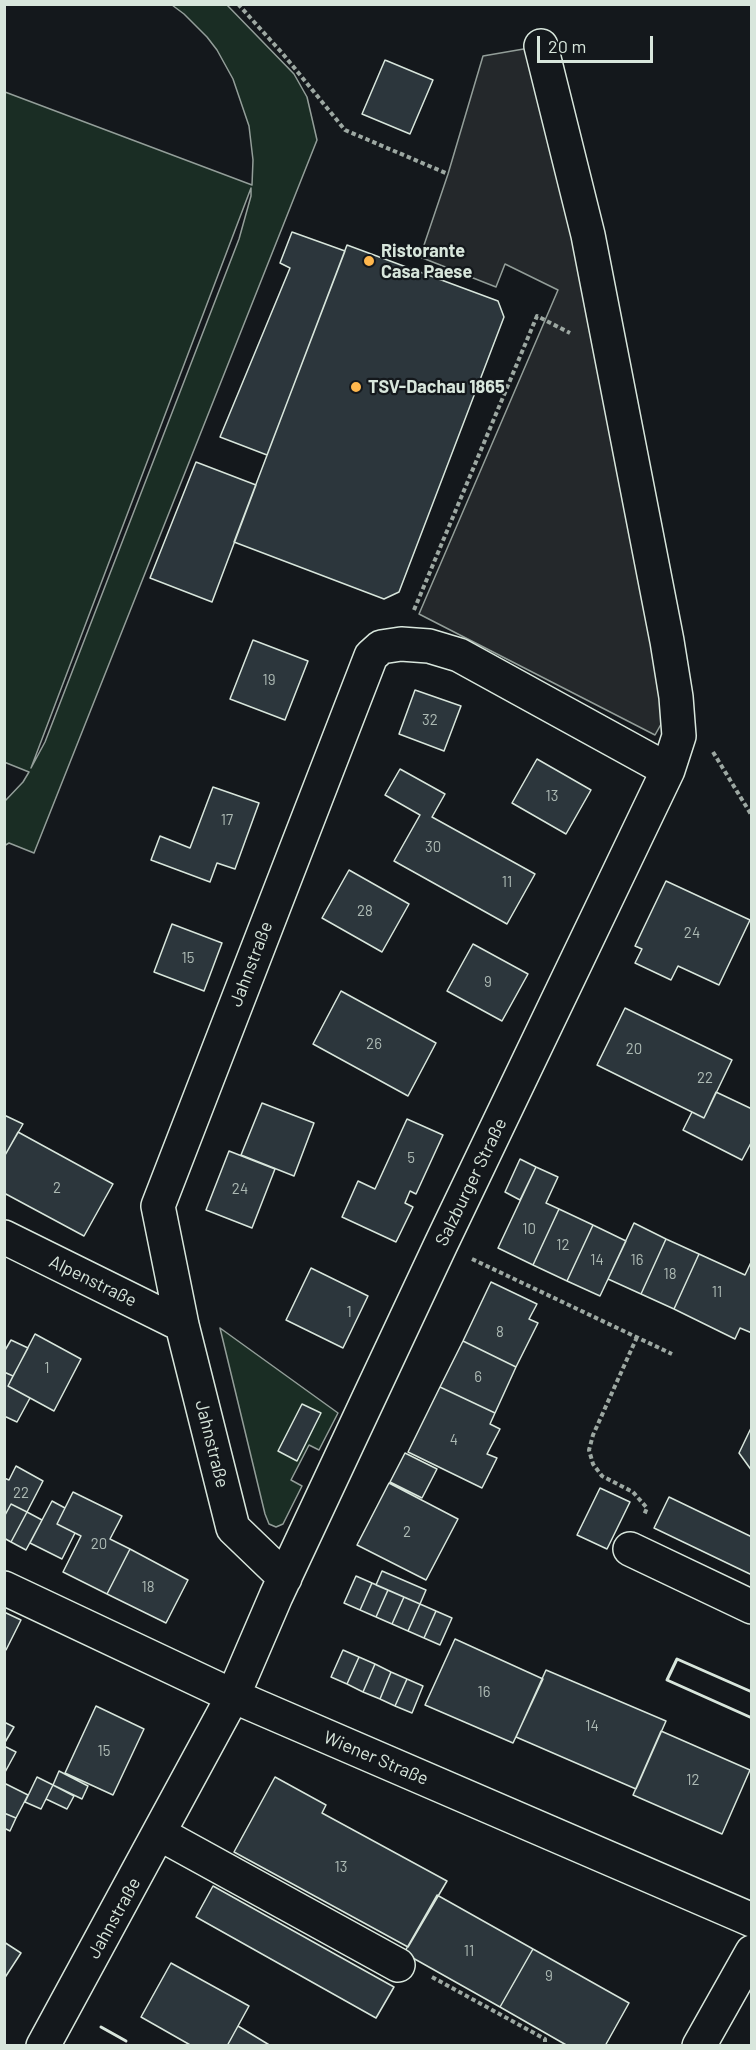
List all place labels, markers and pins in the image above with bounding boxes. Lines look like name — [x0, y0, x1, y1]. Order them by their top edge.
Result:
place label: Ristorante Casa Paese — [381, 240, 472, 282]
marker: Ristorante Casa Paese — [362, 254, 376, 268]
place label: TSV-Dachau 1865 — [368, 376, 505, 398]
marker: TSV-Dachau 1865 — [349, 380, 363, 394]

